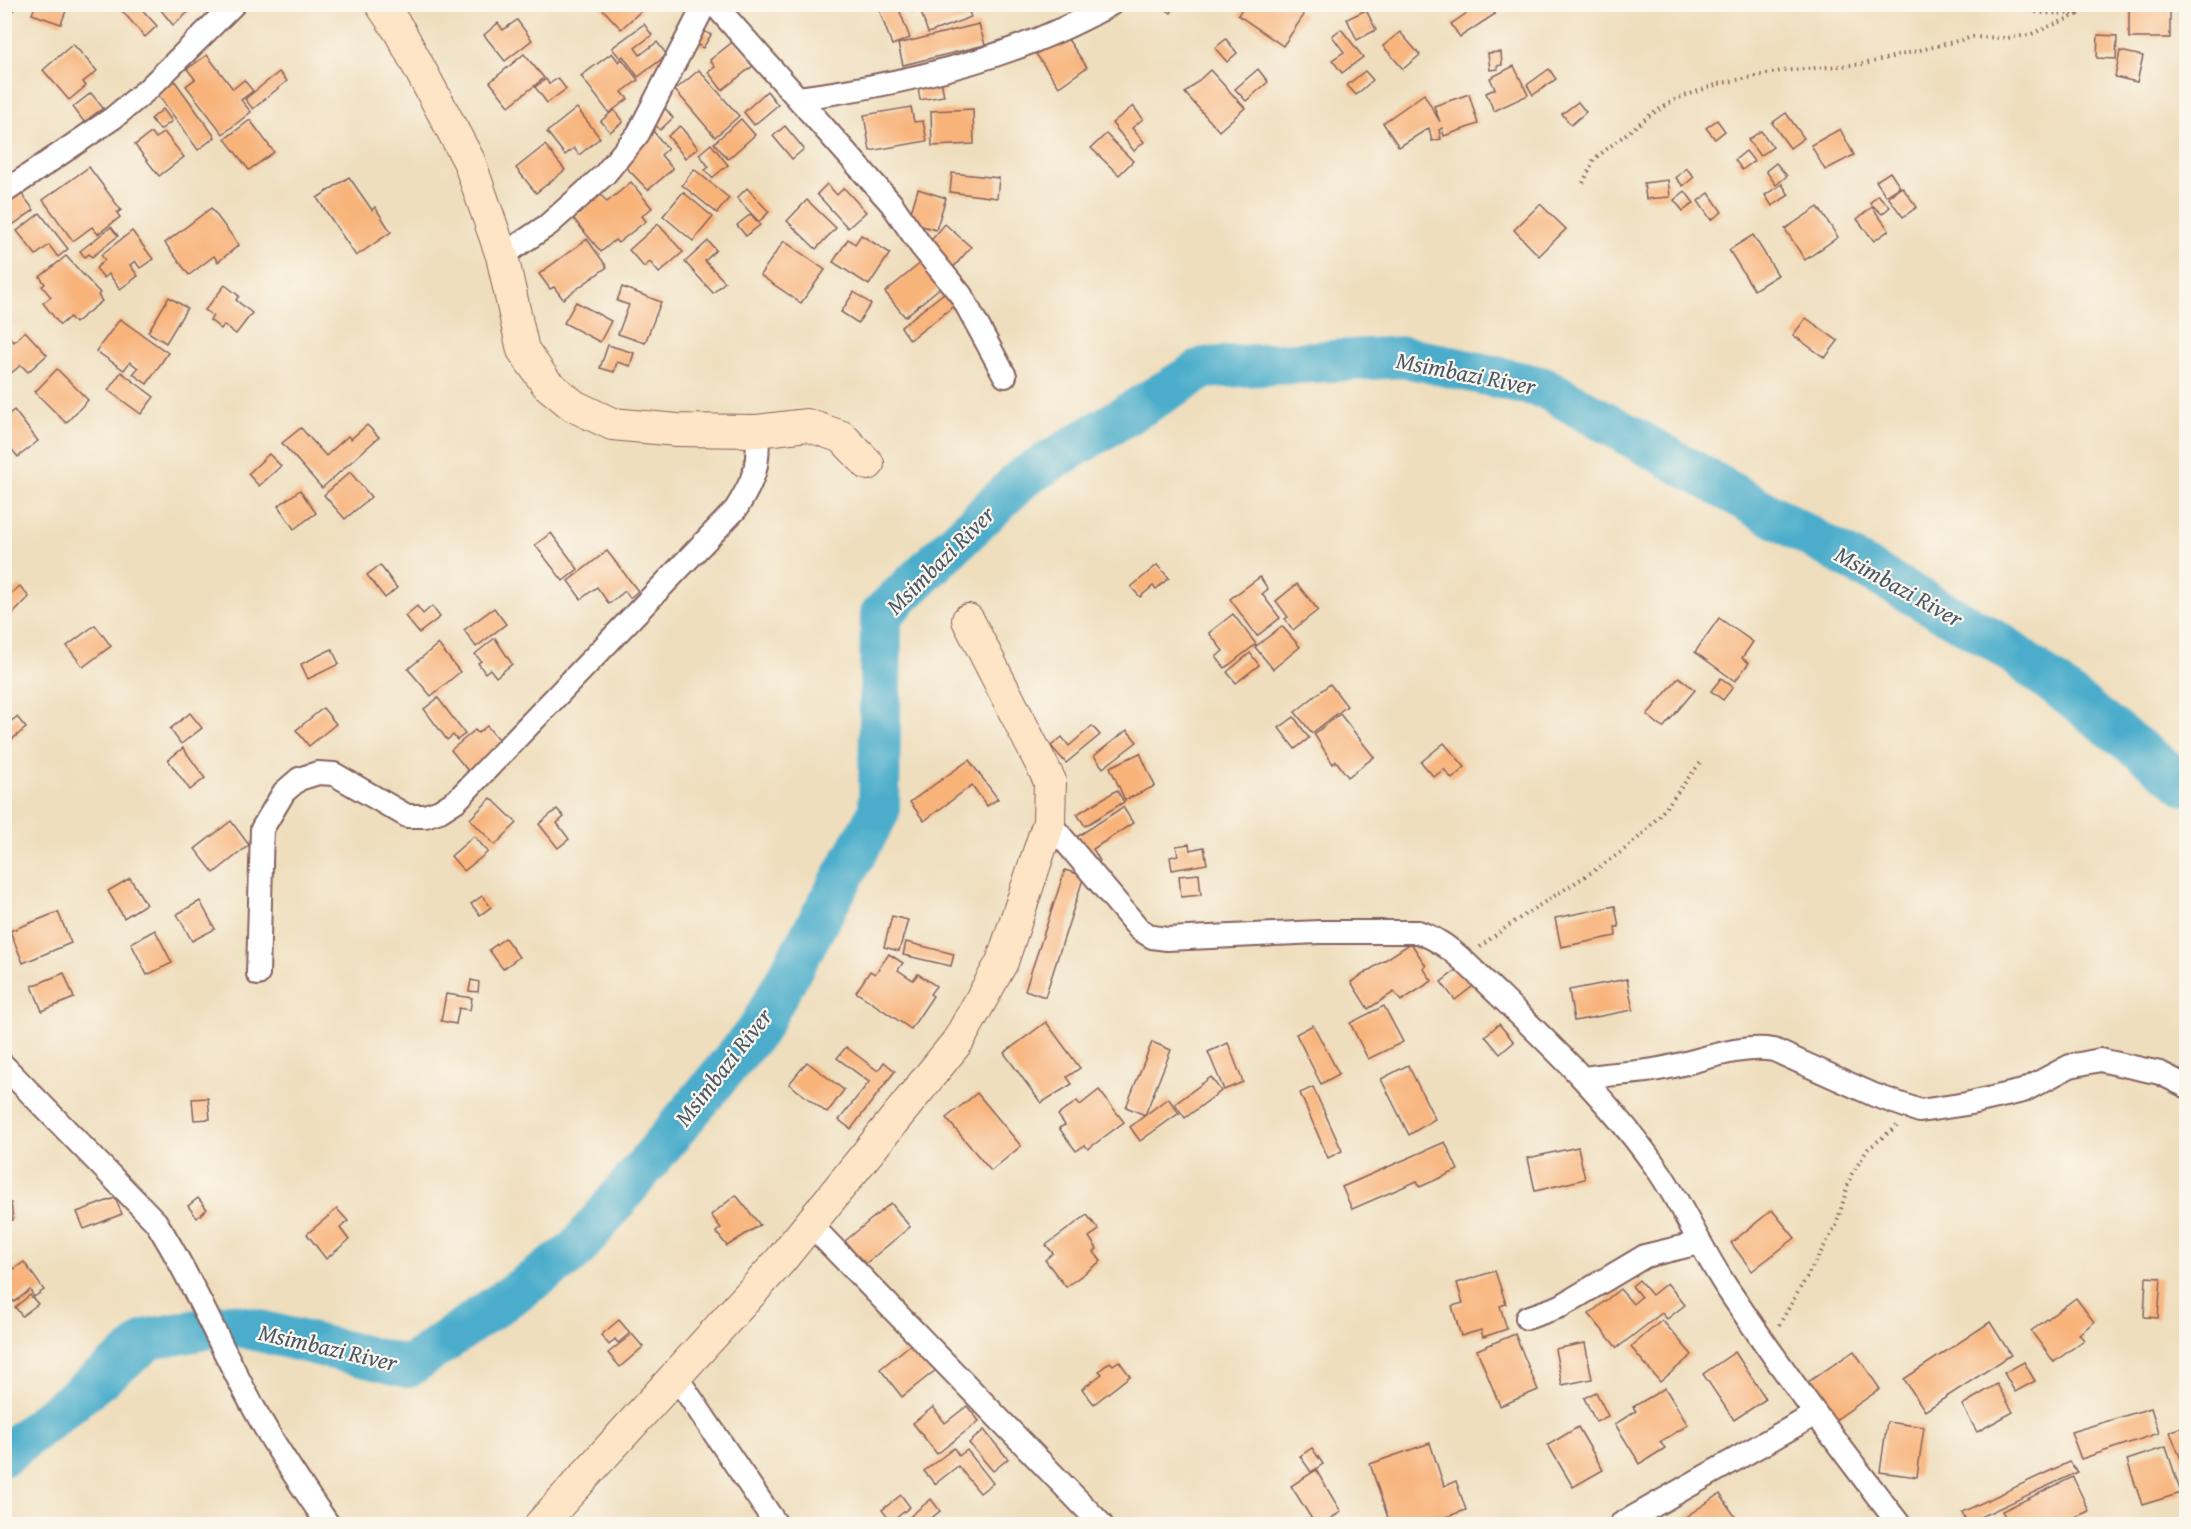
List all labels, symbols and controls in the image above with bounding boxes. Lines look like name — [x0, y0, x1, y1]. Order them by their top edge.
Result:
water label: Msimbazi River — [1393, 342, 1540, 404]
water label: Msimbazi River — [878, 497, 1003, 622]
water label: Msimbazi River — [1829, 536, 1970, 636]
water label: Msimbazi River — [666, 1000, 781, 1133]
water label: Msimbazi River — [255, 1314, 402, 1380]

